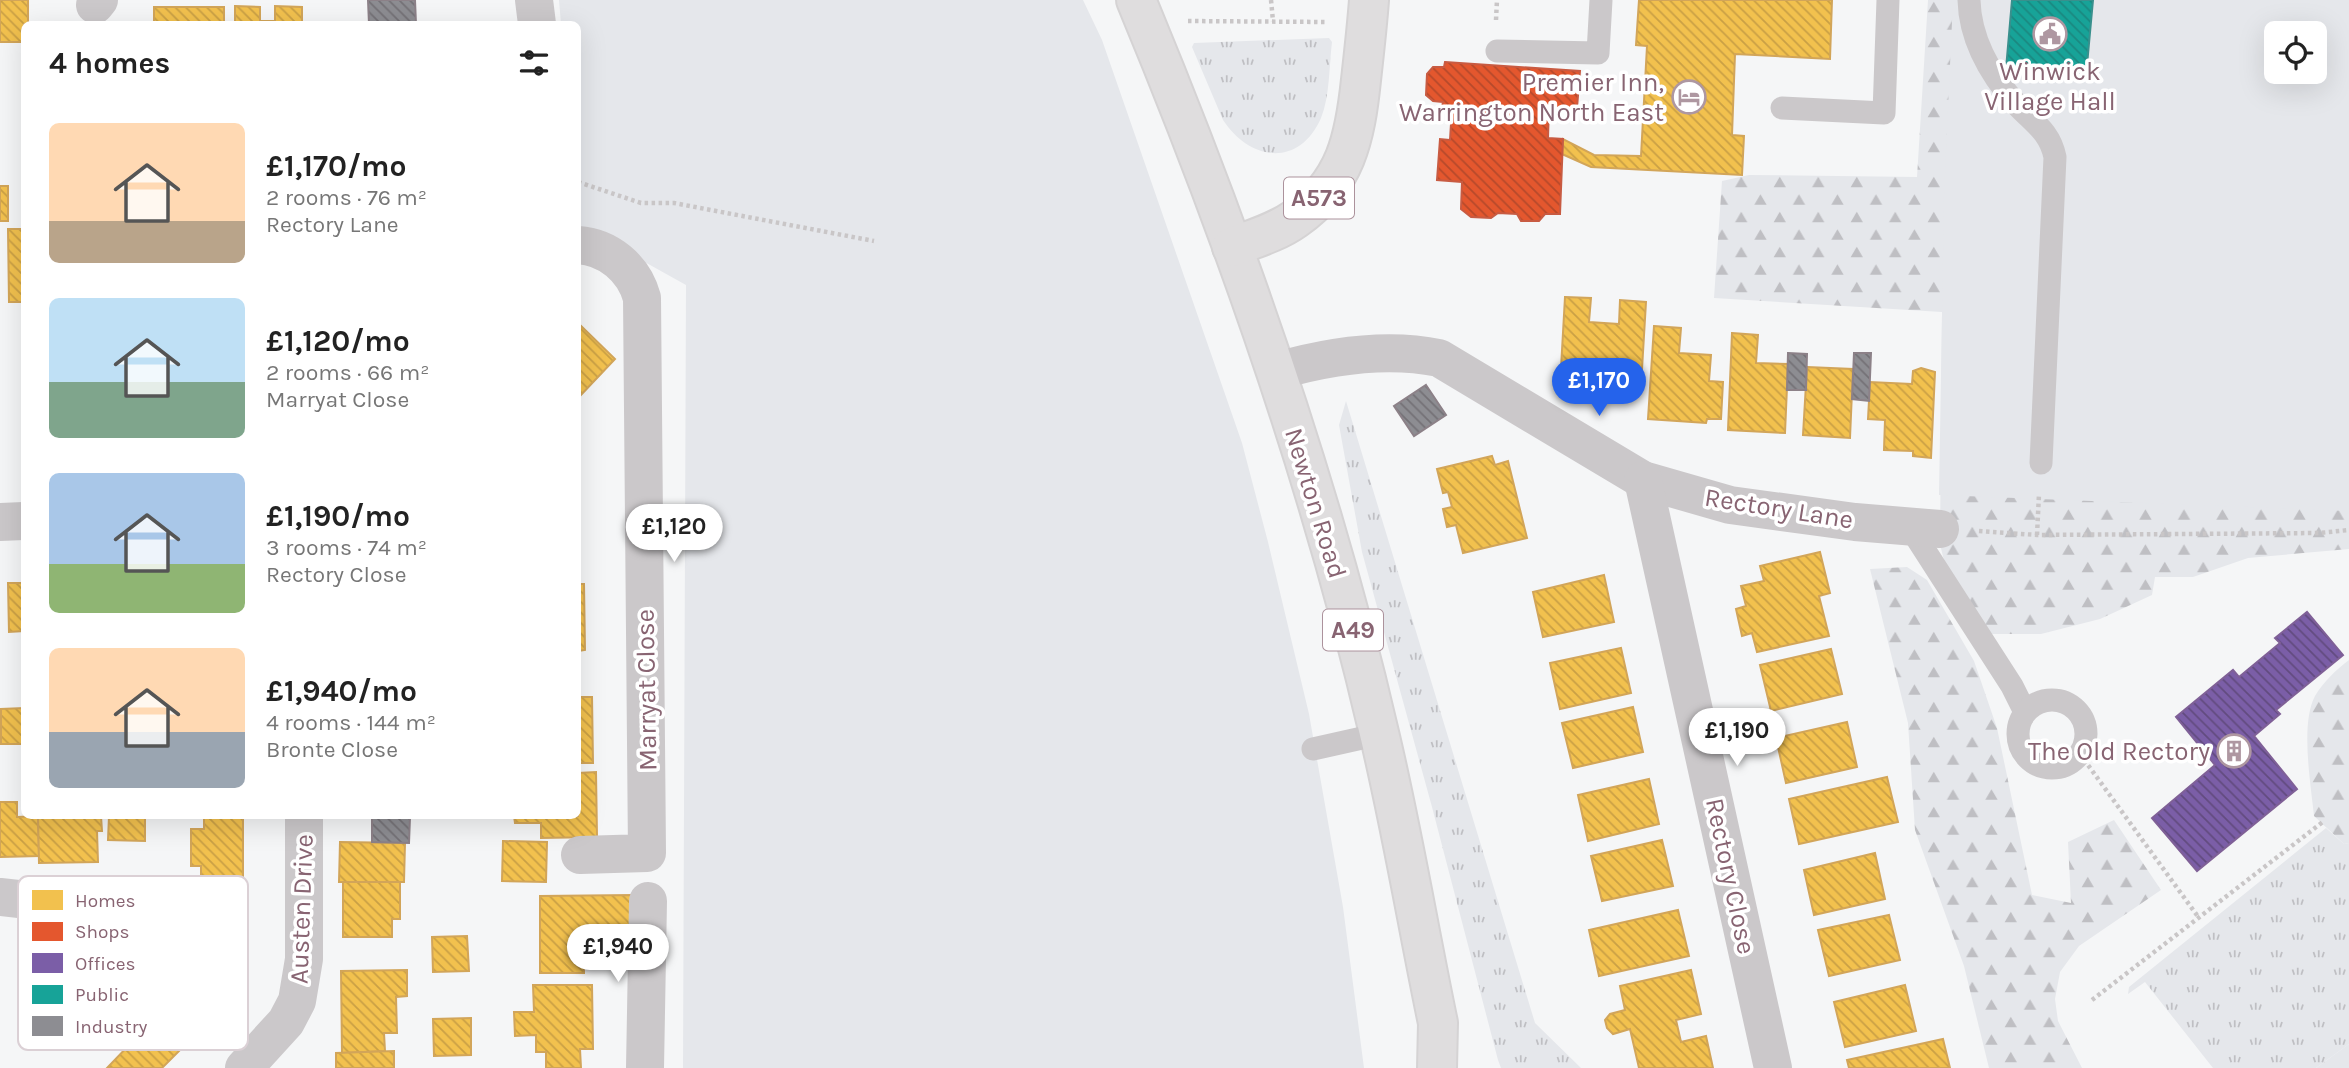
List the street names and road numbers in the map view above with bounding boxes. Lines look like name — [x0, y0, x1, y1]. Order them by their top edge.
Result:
road number: A573 — [1284, 178, 1354, 218]
street label: Newton Road — [1278, 424, 1353, 582]
street label: Rectory Lane — [1702, 481, 1855, 536]
street label: Marryat Close — [630, 609, 663, 771]
road number: A49 — [1323, 610, 1383, 650]
street label: Rectory Close — [1699, 795, 1762, 957]
street label: Austen Drive — [283, 833, 320, 985]

